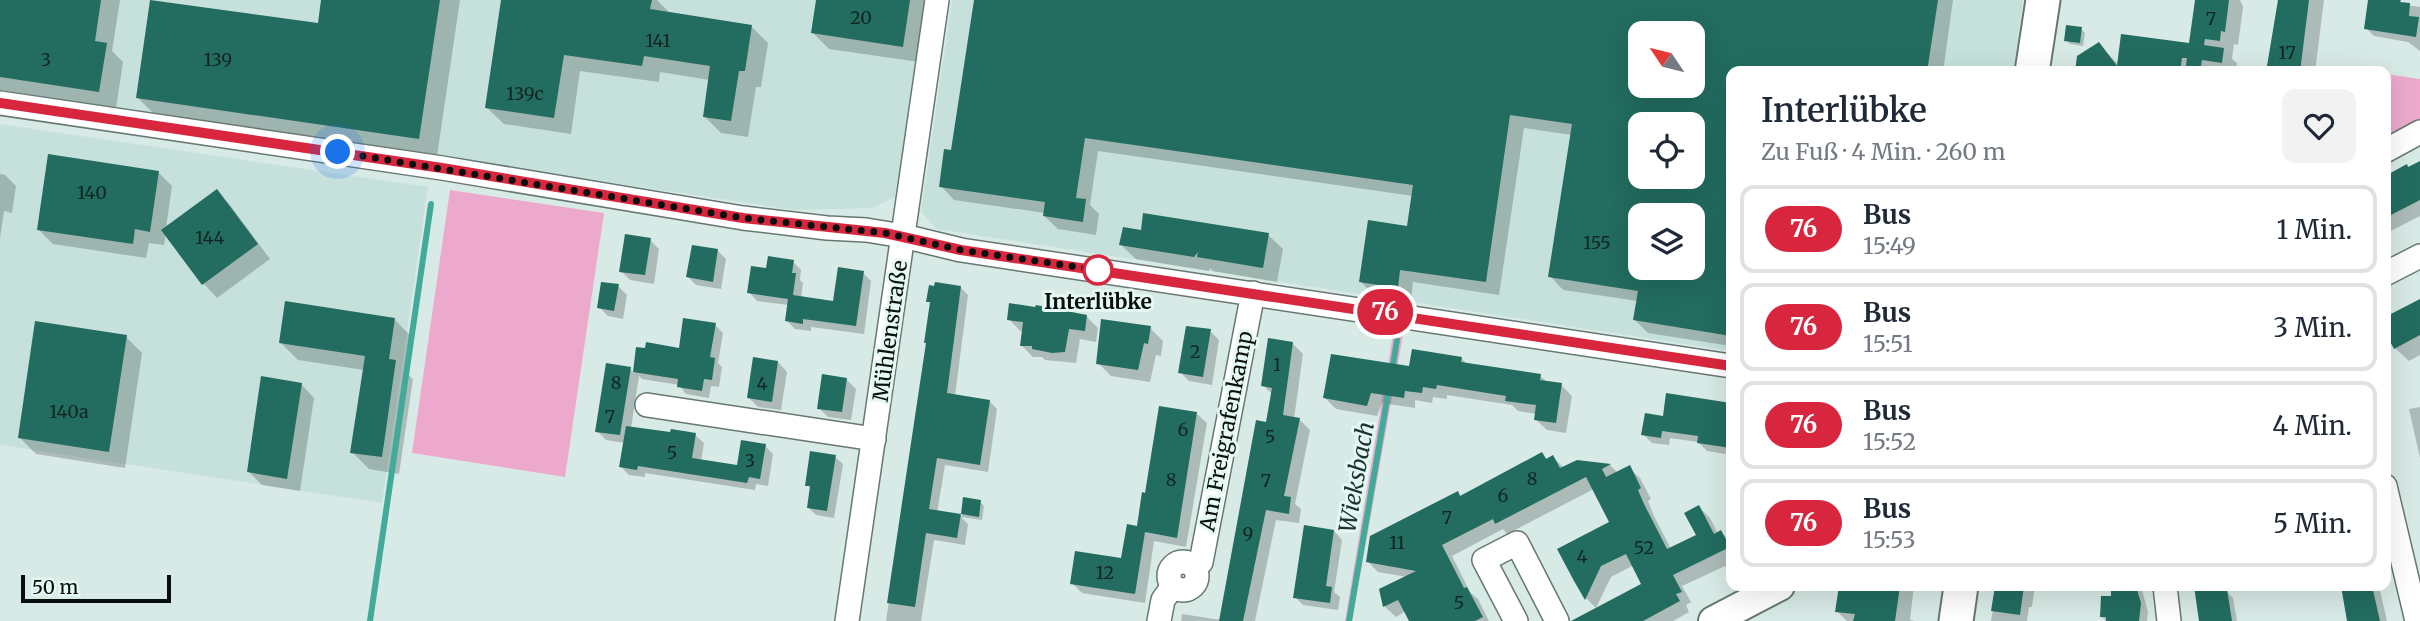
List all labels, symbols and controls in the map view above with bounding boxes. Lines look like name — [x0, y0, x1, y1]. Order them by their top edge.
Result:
house number: 20 — [850, 6, 872, 29]
house number: 7 — [2206, 7, 2216, 30]
north arrow — [1628, 21, 1704, 98]
map controls — [1628, 21, 1705, 280]
house number: 141 — [645, 29, 671, 52]
house number: 17 — [2278, 41, 2296, 64]
house number: 3 — [41, 48, 51, 71]
house number: 139 — [204, 48, 232, 71]
house number: 139c — [506, 82, 544, 105]
button: heart — [2282, 89, 2356, 163]
text: Interlübke — [1761, 90, 1927, 131]
button: locate — [1628, 112, 1705, 189]
your location — [320, 134, 355, 169]
text: Zu Fuß · 4 Min. · 260 m — [1761, 137, 2005, 166]
house number: 140 — [77, 181, 107, 204]
text: Bus — [1863, 198, 1911, 231]
button: layers — [1628, 203, 1705, 280]
text: 76 — [1790, 213, 1817, 244]
text: 1 Min. — [2276, 213, 2352, 246]
house number: 144 — [195, 226, 225, 249]
house number: 155 — [1583, 231, 1611, 254]
text: 15:49 — [1863, 231, 1916, 260]
marker: Interlübke — [1083, 255, 1113, 285]
street label: Mühlenstraße — [867, 258, 913, 403]
place label: Interlübke — [1044, 288, 1152, 315]
line badge: 76 — [1354, 289, 1416, 335]
text: 76 — [1371, 296, 1399, 327]
text: Bus — [1863, 296, 1911, 329]
text: 76 — [1790, 311, 1817, 342]
text: 3 Min. — [2273, 311, 2352, 344]
street label: Am Freigrafenkamp — [1193, 329, 1259, 534]
text: 15:51 — [1863, 329, 1913, 358]
house number: 2 — [1190, 340, 1200, 363]
house number: 1 — [1273, 353, 1281, 376]
house number: 8 — [611, 371, 621, 394]
house number: 4 — [756, 372, 768, 395]
text: Bus — [1863, 394, 1911, 427]
house number: 140a — [49, 400, 89, 423]
house number: 7 — [605, 405, 615, 428]
text: 76 — [1790, 409, 1817, 440]
text: 4 Min. — [2272, 409, 2352, 442]
house number: 6 — [1178, 418, 1189, 441]
water label: Wieksbach — [1332, 419, 1380, 535]
house number: 5 — [1265, 425, 1275, 448]
text: 15:52 — [1863, 427, 1916, 456]
house number: 5 — [667, 441, 677, 464]
house number: 3 — [745, 449, 755, 472]
house number: 8 — [1527, 467, 1537, 490]
house number: 8 — [1166, 468, 1176, 491]
house number: 7 — [1261, 469, 1271, 492]
house number: 6 — [1498, 484, 1509, 507]
text: Bus — [1863, 492, 1911, 525]
house number: 7 — [1442, 506, 1452, 529]
text: 76 — [1790, 507, 1817, 538]
text: 5 Min. — [2273, 507, 2352, 540]
house number: 9 — [1243, 522, 1253, 545]
text: 15:53 — [1863, 525, 1916, 554]
house number: 11 — [1389, 531, 1405, 554]
house number: 52 — [1634, 536, 1654, 559]
house number: 4 — [1576, 545, 1588, 568]
house number: 12 — [1096, 561, 1114, 584]
scale bar — [21, 572, 172, 604]
text: 50 m — [32, 575, 78, 599]
house number: 5 — [1454, 591, 1464, 614]

